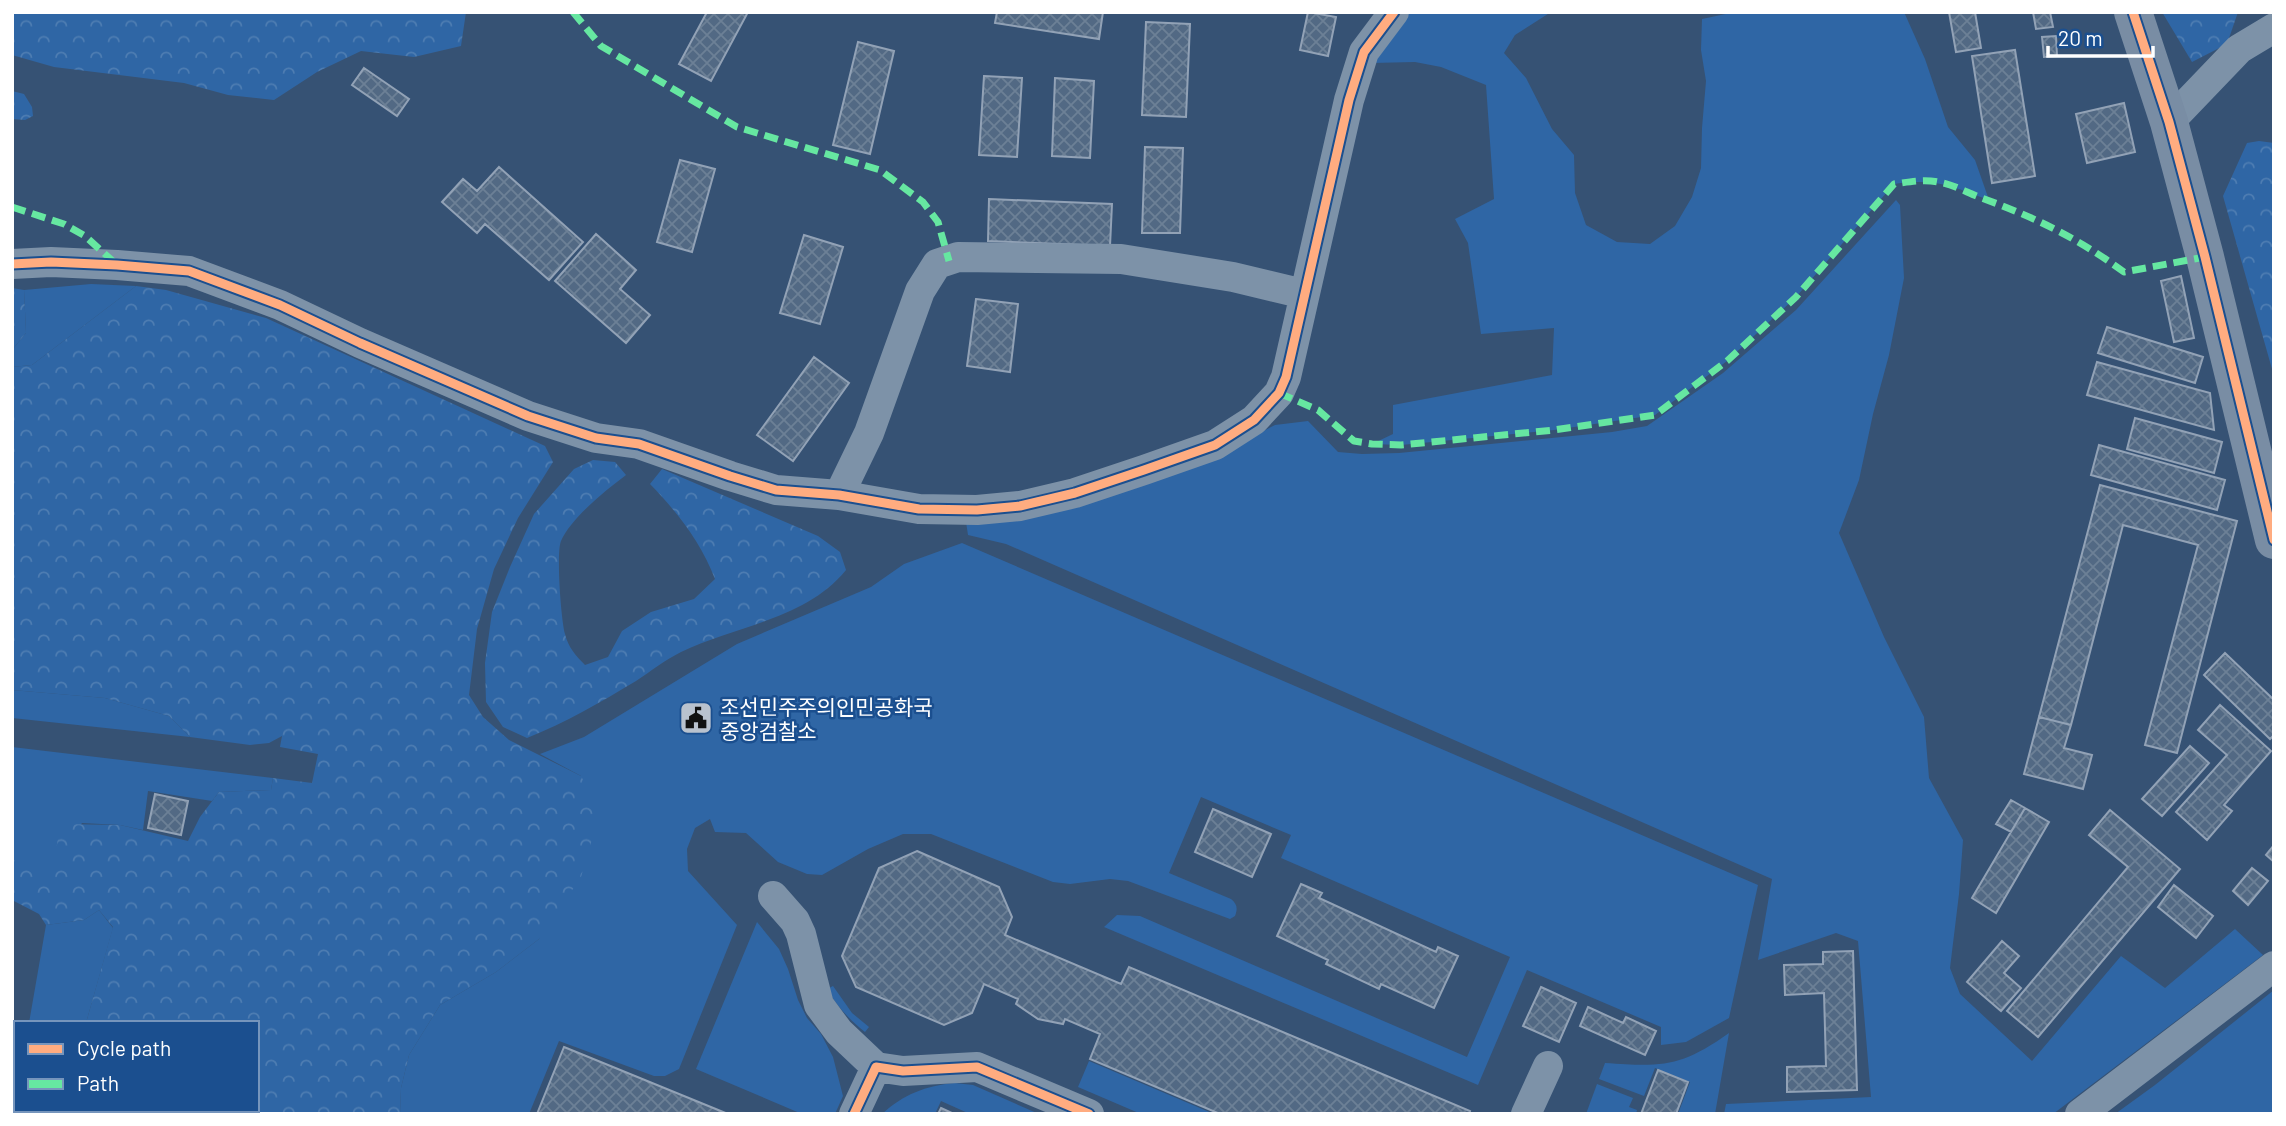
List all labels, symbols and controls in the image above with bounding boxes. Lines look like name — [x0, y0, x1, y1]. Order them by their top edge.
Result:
scale bar — [2048, 14, 2153, 58]
text: 20 m — [2058, 25, 2103, 50]
place label: 조선민주주의인민공화국 중앙검찰소 — [720, 694, 933, 743]
public building icon: 조선민주주의인민공화국 중앙검찰소 — [677, 699, 715, 737]
legend — [14, 1021, 259, 1112]
text: Cycle path — [77, 1035, 171, 1060]
text: Path — [77, 1070, 119, 1095]

